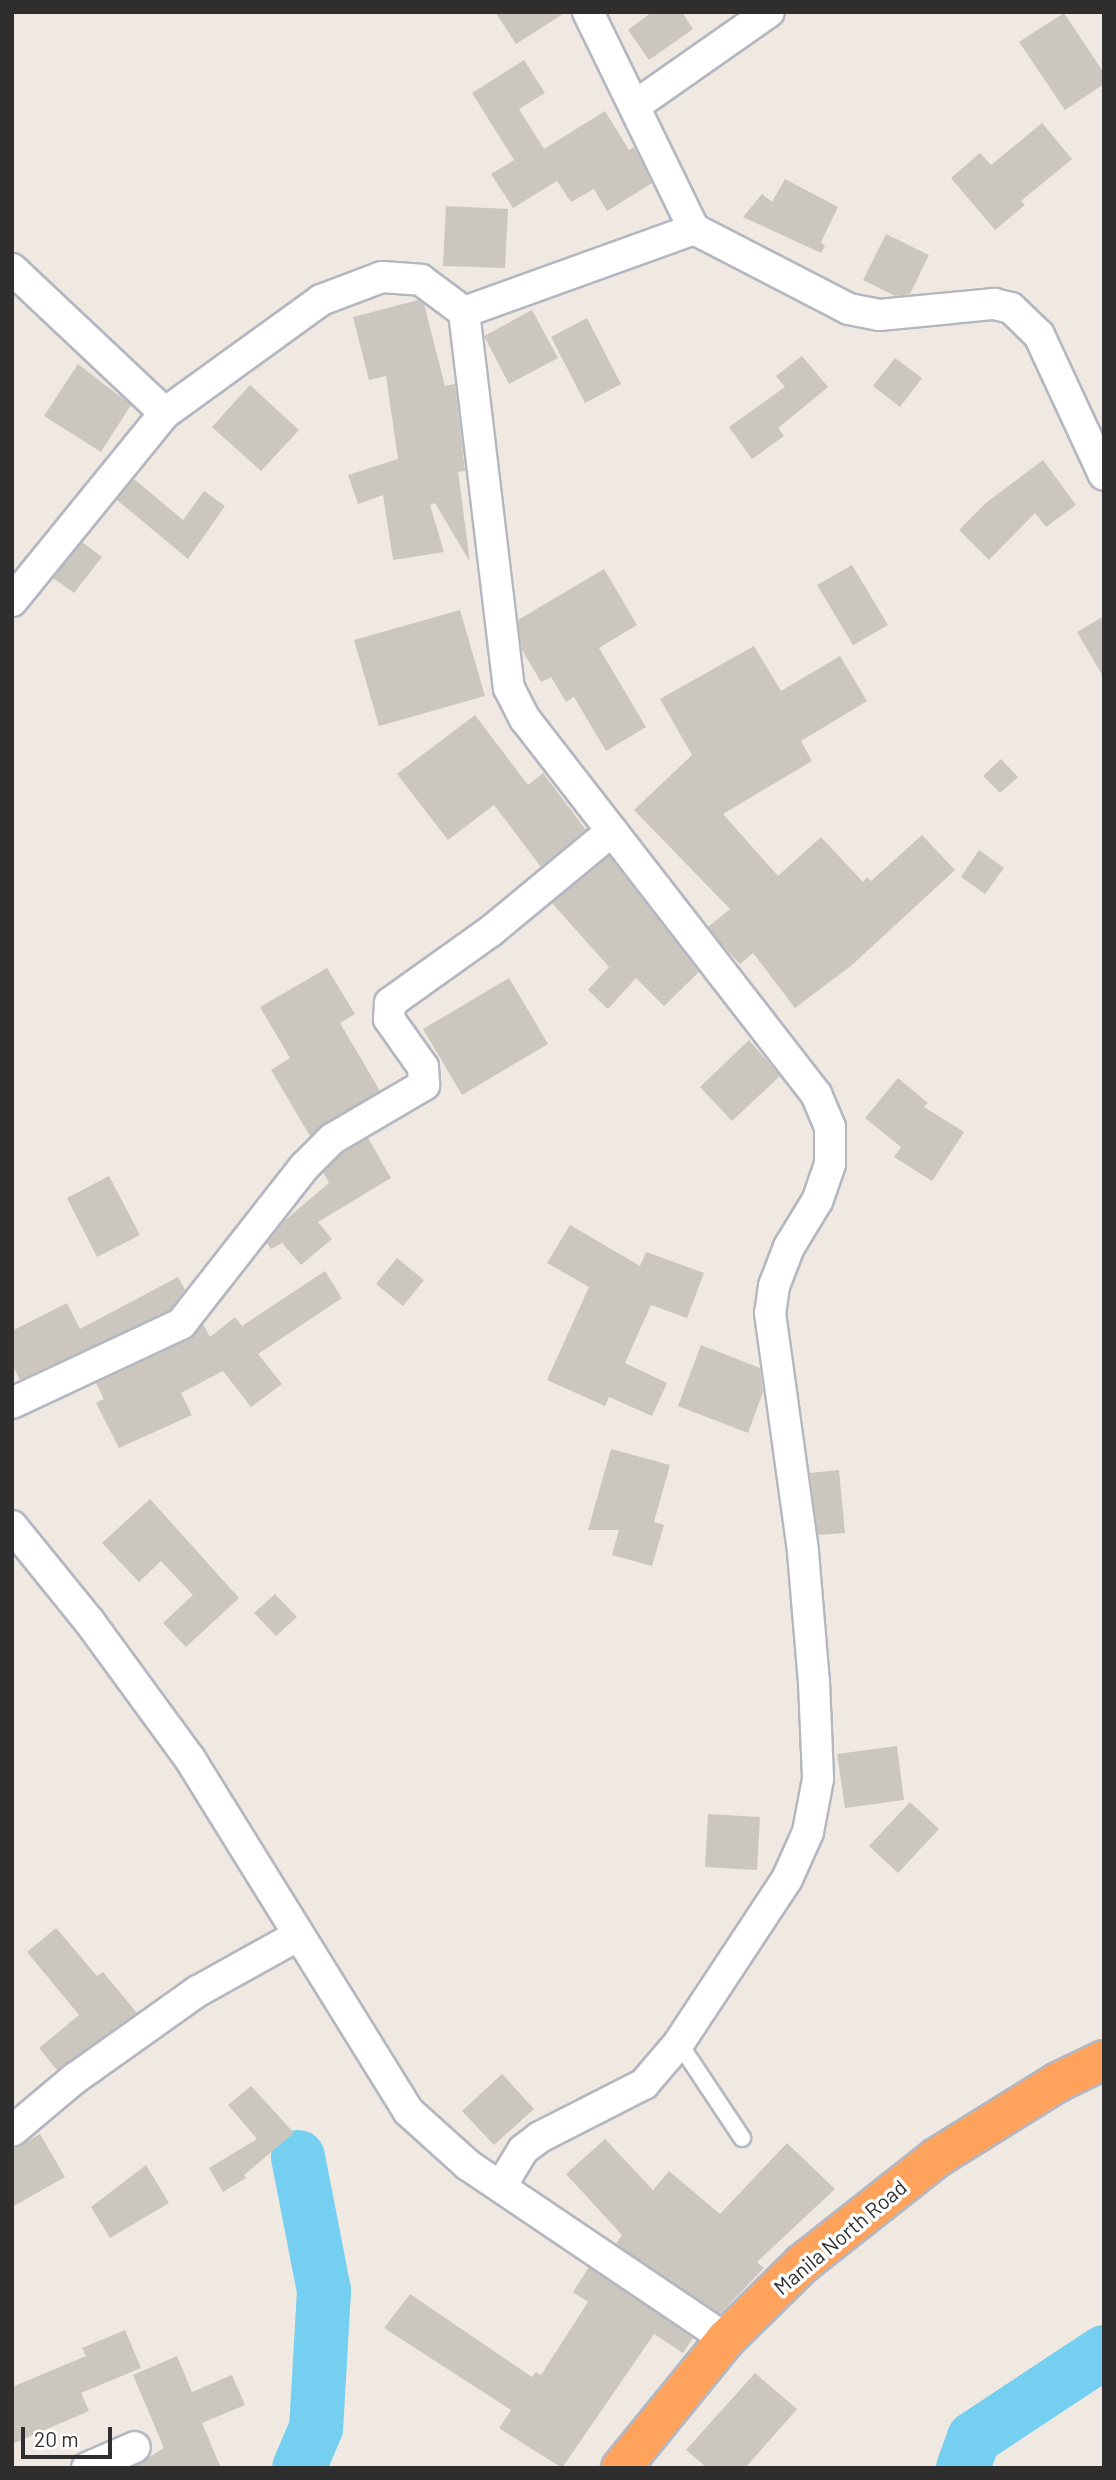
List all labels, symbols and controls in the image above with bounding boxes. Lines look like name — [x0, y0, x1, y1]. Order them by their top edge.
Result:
street label: Manila North Road — [769, 2174, 911, 2300]
scale bar — [24, 2414, 116, 2458]
text: 20 m — [34, 2426, 79, 2451]

